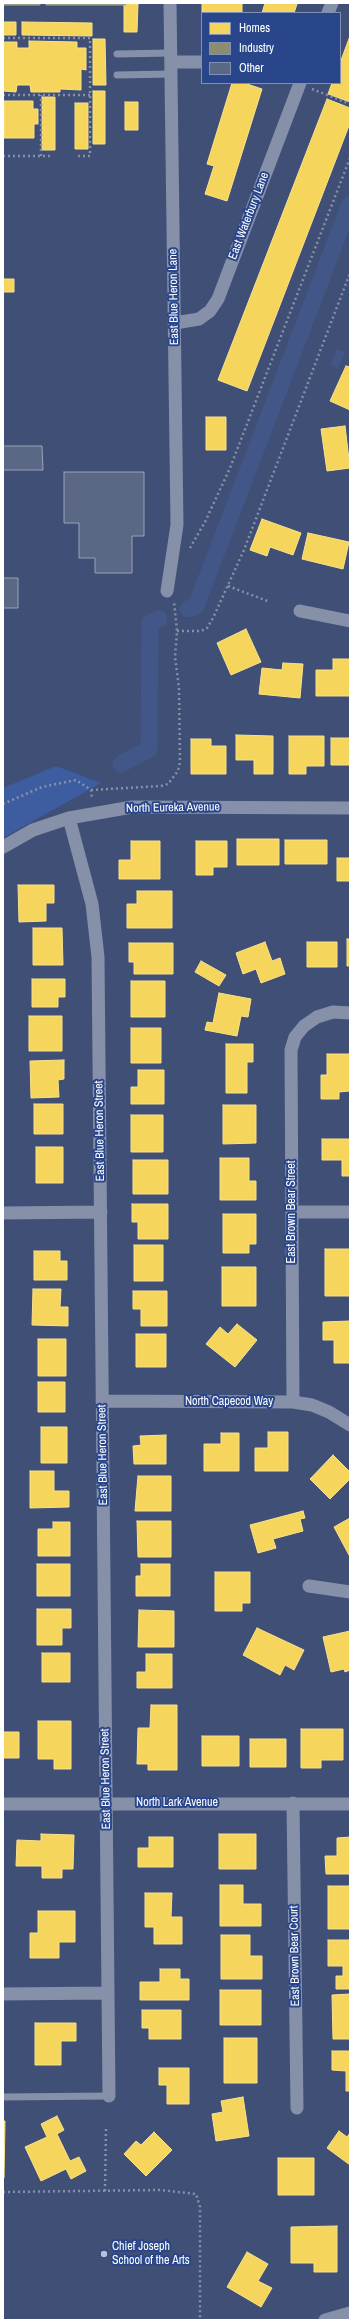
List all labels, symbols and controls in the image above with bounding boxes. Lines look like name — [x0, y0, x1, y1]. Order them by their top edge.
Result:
legend — [201, 12, 341, 84]
text: Homes — [239, 20, 270, 36]
text: Industry — [239, 40, 274, 56]
text: Other — [239, 60, 264, 76]
street label: East Waterbury Lane — [226, 170, 272, 262]
street label: East Blue Heron Lane — [166, 249, 182, 345]
street label: North Eureka Avenue — [126, 800, 220, 816]
street label: East Blue Heron Street — [92, 1081, 108, 1181]
street label: East Brown Bear Street — [285, 1161, 299, 1263]
street label: North Capecod Way — [185, 1395, 273, 1409]
street label: East Blue Heron Street — [95, 1405, 111, 1505]
street label: East Blue Heron Street — [98, 1729, 114, 1829]
street label: North Lark Avenue — [136, 1796, 218, 1810]
street label: East Brown Bear Court — [287, 1906, 303, 2006]
place label: Chief Joseph School of the Arts — [112, 2240, 190, 2268]
marker: Chief Joseph School of the Arts — [99, 2249, 109, 2259]

